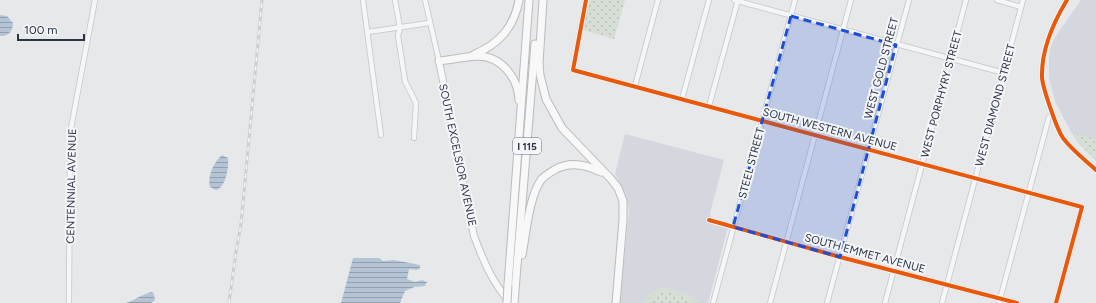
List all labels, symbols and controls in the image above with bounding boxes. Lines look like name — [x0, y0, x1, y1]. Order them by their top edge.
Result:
scale bar — [18, 16, 84, 42]
street label: WEST GOLD STREET — [862, 16, 901, 120]
text: 100 m — [24, 23, 58, 37]
street label: WEST PORPHYRY STREET — [918, 29, 965, 159]
street label: WEST DIAMOND STREET — [973, 43, 1018, 168]
street label: SOUTH EXCELSIOR AVENUE — [436, 83, 479, 227]
street label: SOUTH WESTERN AVENUE — [761, 105, 898, 154]
street label: STEEL STREET — [736, 126, 767, 200]
street label: CENTENNIAL AVENUE — [64, 128, 79, 244]
road number: I 115 — [513, 138, 541, 154]
street label: SOUTH EMMET AVENUE — [803, 231, 927, 276]

